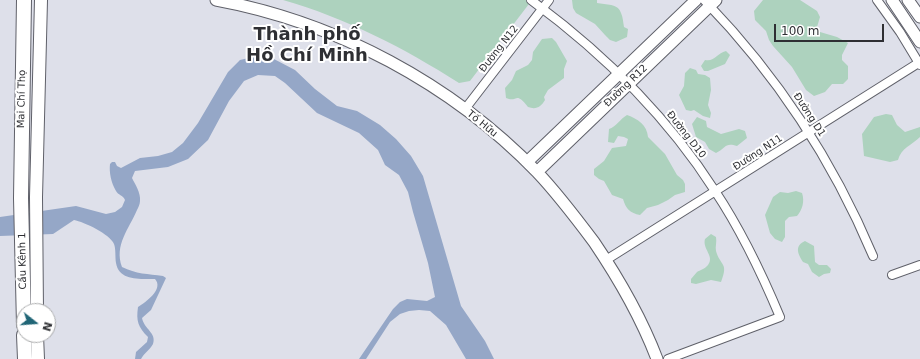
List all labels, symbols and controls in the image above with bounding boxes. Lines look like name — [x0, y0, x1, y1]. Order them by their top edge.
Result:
scale bar — [776, 16, 886, 42]
street label: Đường N12 — [477, 23, 521, 75]
district label: Thành phố Hồ Chí Minh — [246, 24, 368, 66]
text: 100 m — [781, 24, 819, 38]
street label: Đường R12 — [602, 62, 650, 110]
street label: Mai Chí Thọ — [15, 70, 29, 128]
street label: Đường D1 — [790, 91, 828, 139]
street label: Tố Hữu — [464, 108, 500, 140]
street label: Đường D10 — [664, 109, 708, 161]
street label: Đường N11 — [731, 133, 785, 173]
street label: Cầu Kênh 1 — [17, 232, 29, 290]
north arrow — [16, 303, 56, 343]
text: N — [39, 320, 55, 333]

